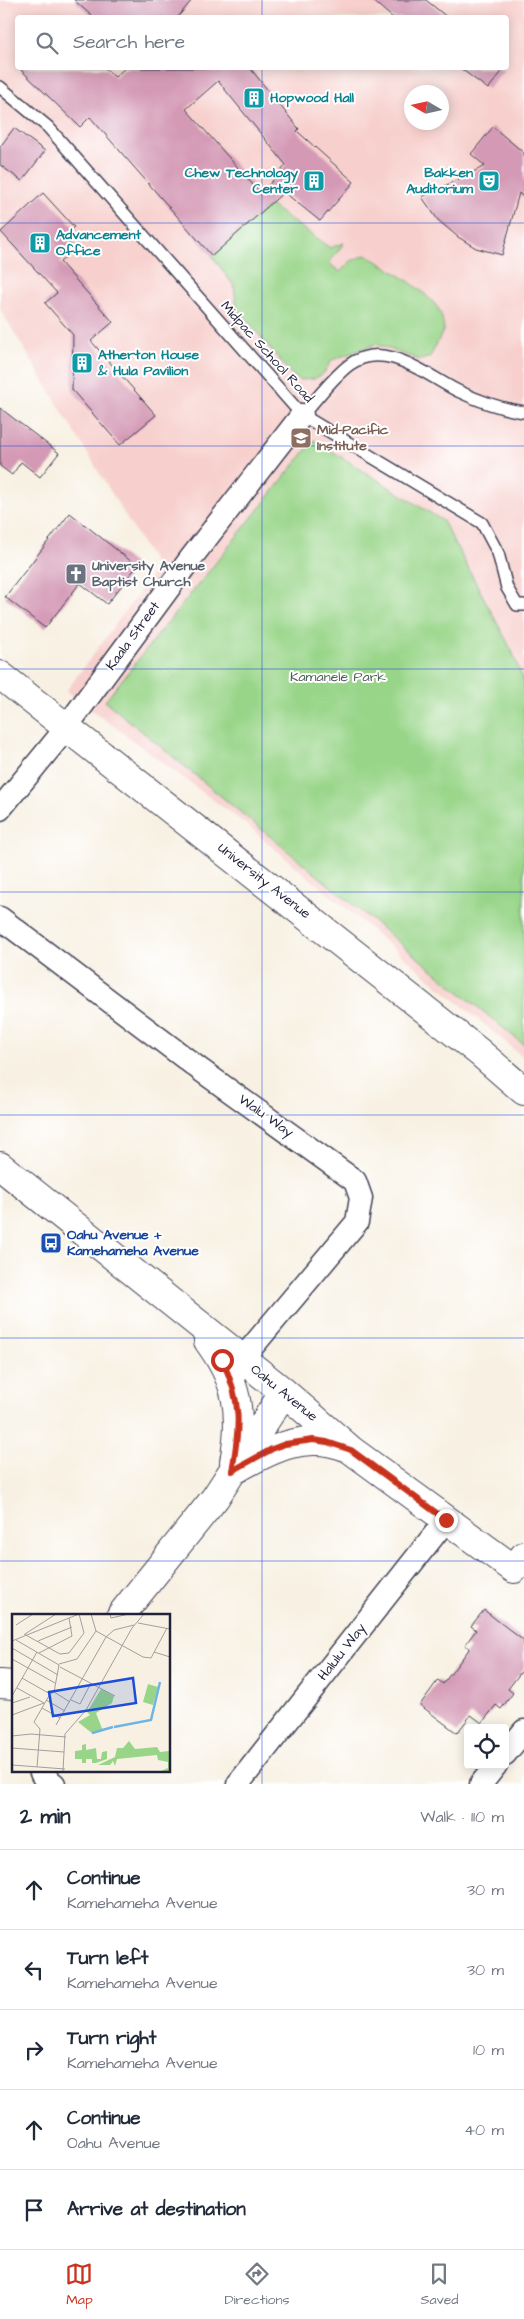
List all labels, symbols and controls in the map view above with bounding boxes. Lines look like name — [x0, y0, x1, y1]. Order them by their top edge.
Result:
search box — [15, 15, 509, 70]
icon: search — [33, 29, 61, 57]
text: Search here — [73, 29, 185, 56]
north arrow — [404, 85, 449, 130]
building icon: Hopwood Hall — [242, 86, 266, 110]
place label: Hopwood Hall — [270, 88, 355, 108]
place label: Chew Technology Center — [185, 163, 298, 199]
place label: Bakken Auditorium — [406, 163, 474, 199]
building icon: Chew Technology Center — [302, 169, 326, 193]
theatre icon: Bakken Auditorium — [477, 169, 501, 193]
place label: Advancement Office — [56, 225, 141, 261]
building icon: Advancement Office — [28, 231, 52, 255]
street label: Midpac School Road — [216, 297, 318, 407]
place label: Atherton House & Hula Pavilion — [97, 345, 199, 381]
building icon: Atherton House & Hula Pavilion — [70, 351, 94, 375]
place label: Mid-Pacific Institute — [317, 420, 389, 456]
school or university icon: Mid-Pacific Institute — [289, 426, 313, 450]
place label: University Avenue Baptist Church — [92, 556, 206, 592]
church icon: University Avenue Baptist Church — [64, 562, 88, 586]
street label: Kaala Street — [101, 597, 165, 675]
park label: Kamanele Park — [290, 667, 386, 687]
street label: University Avenue — [213, 838, 315, 924]
street label: Walu Way — [234, 1090, 298, 1142]
place label: Oahu Avenue + Kamehameha Avenue — [67, 1225, 199, 1261]
bus stop icon: Oahu Avenue + Kamehameha Avenue — [39, 1231, 63, 1255]
route start — [211, 1349, 234, 1372]
street label: Oahu Avenue — [246, 1360, 322, 1427]
route end — [435, 1509, 458, 1532]
inset map — [12, 1614, 170, 1772]
street label: Halulu Way — [313, 1619, 371, 1685]
map controls — [464, 1724, 509, 1769]
button: locate — [464, 1724, 509, 1769]
text: 2 min — [20, 1802, 70, 1831]
text: Walk · 110 m — [420, 1806, 504, 1828]
text: Continue — [67, 1865, 141, 1892]
icon: ahead — [20, 1876, 48, 1904]
text: 30 m — [467, 1879, 504, 1901]
text: Kamehameha Avenue — [67, 1892, 218, 1914]
text: Turn left — [67, 1945, 148, 1972]
icon: left — [20, 1956, 48, 1984]
text: 30 m — [467, 1959, 504, 1981]
text: Kamehameha Avenue — [67, 1972, 218, 1994]
text: Turn right — [67, 2025, 156, 2052]
icon: right — [20, 2036, 48, 2064]
text: 10 m — [473, 2039, 504, 2061]
text: Kamehameha Avenue — [67, 2052, 218, 2074]
text: Continue — [67, 2105, 141, 2132]
icon: ahead — [20, 2116, 48, 2144]
text: 40 m — [464, 2119, 504, 2141]
text: Oahu Avenue — [67, 2132, 160, 2154]
icon: arrive — [20, 2196, 48, 2224]
text: Arrive at destination — [67, 2196, 246, 2223]
tab: Map — [65, 2260, 93, 2310]
tab: Directions — [224, 2260, 289, 2310]
tab: Saved — [420, 2260, 459, 2310]

